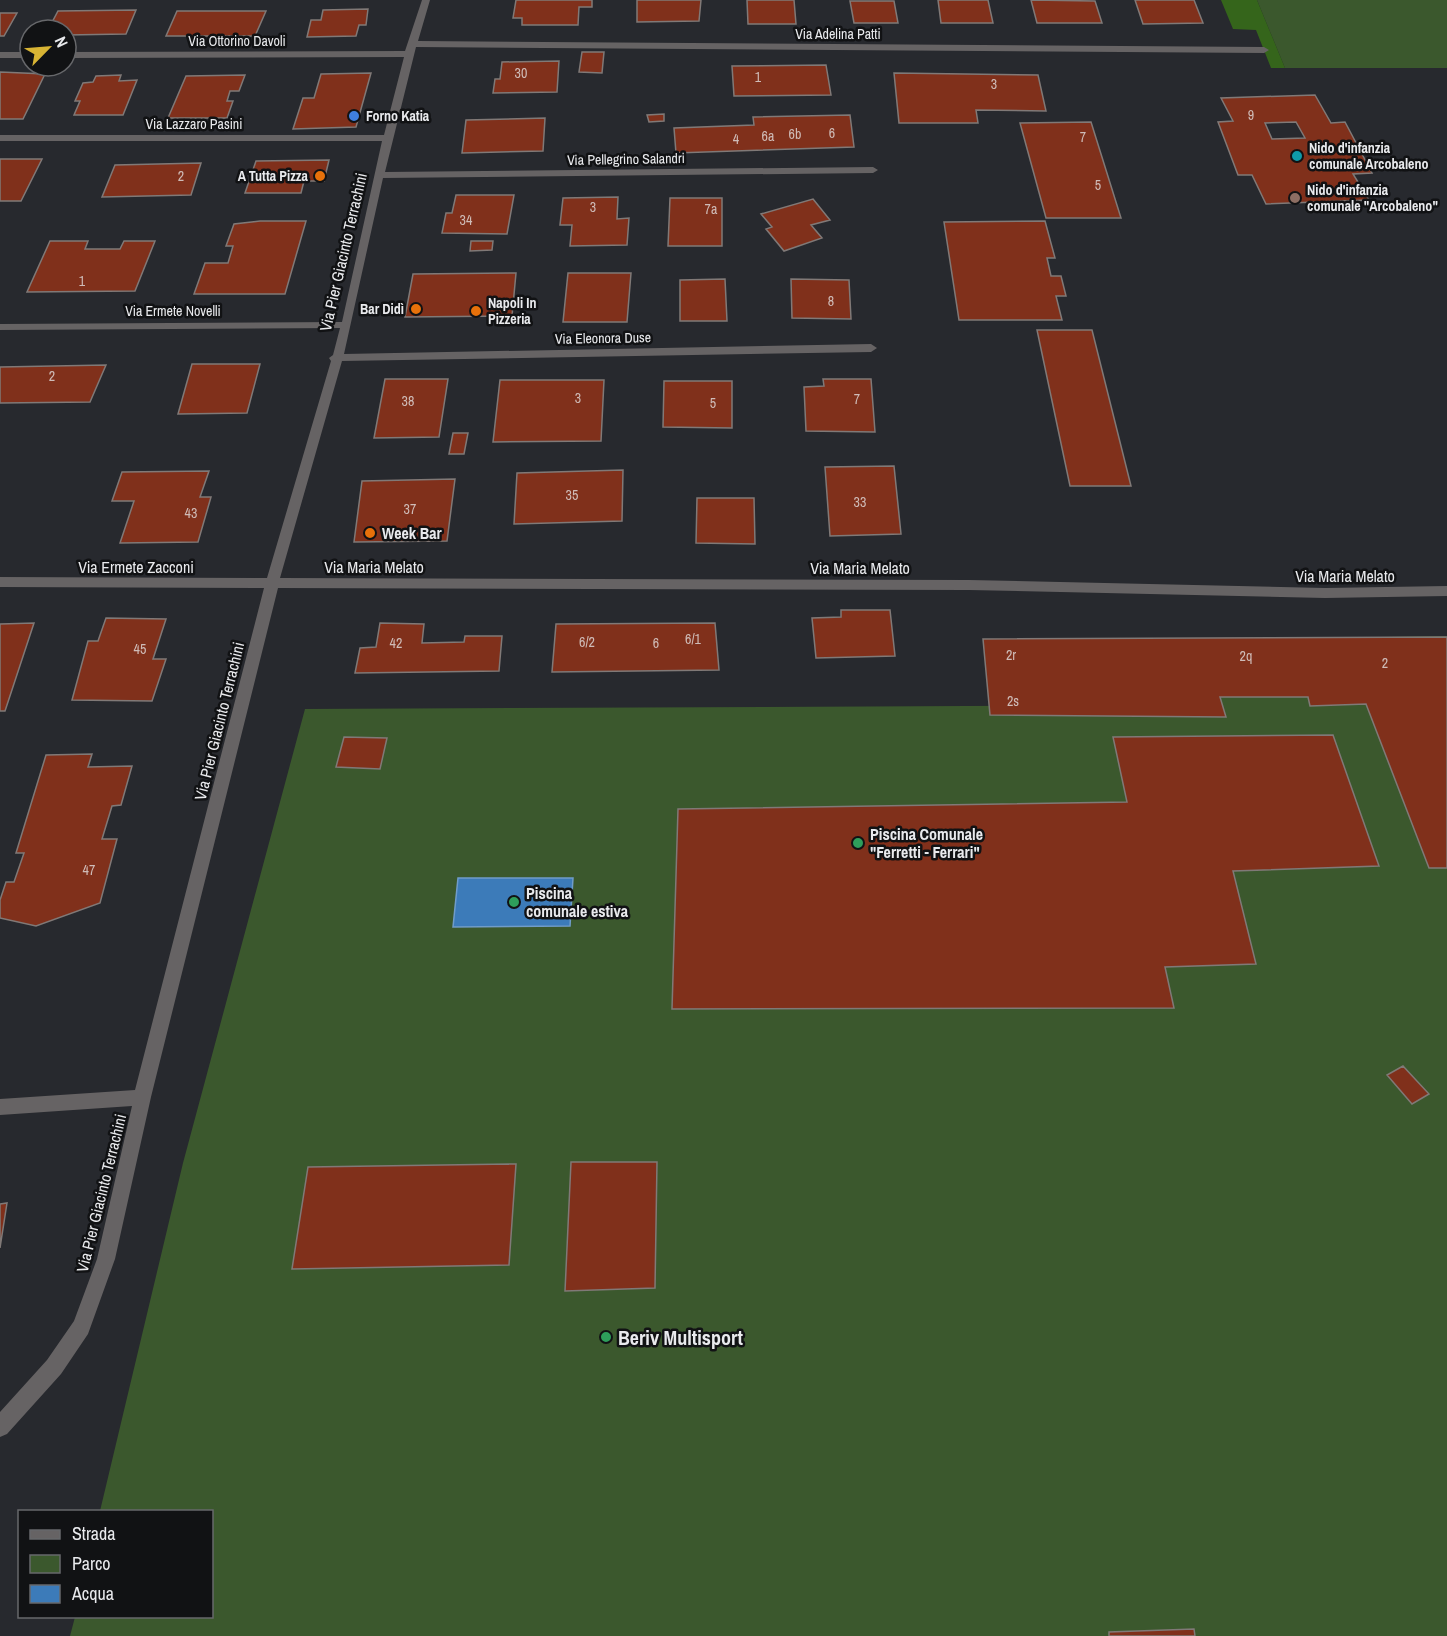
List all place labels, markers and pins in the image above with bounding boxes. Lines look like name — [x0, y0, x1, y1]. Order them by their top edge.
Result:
place label: Forno Katia — [366, 107, 430, 125]
marker: Forno Katia — [347, 109, 361, 123]
place label: Nido d'infanzia comunale Arcobaleno — [1309, 139, 1429, 173]
marker: Nido d'infanzia comunale Arcobaleno — [1290, 149, 1304, 163]
place label: A Tutta Pizza — [238, 167, 309, 185]
marker: A Tutta Pizza — [313, 169, 327, 183]
place label: Nido d'infanzia comunale "Arcobaleno" — [1307, 181, 1438, 215]
marker: Nido d'infanzia comunale "Arcobaleno" — [1288, 191, 1302, 205]
place label: Napoli In Pizzeria — [488, 294, 536, 328]
place label: Bar Didì — [360, 300, 404, 318]
marker: Bar Didì — [409, 302, 423, 316]
marker: Napoli In Pizzeria — [469, 304, 483, 318]
place label: Week Bar — [382, 522, 442, 544]
marker: Week Bar — [363, 526, 377, 540]
place label: Piscina Comunale "Ferretti - Ferrari" — [870, 823, 983, 863]
marker: Piscina Comunale "Ferretti - Ferrari" — [851, 836, 865, 850]
place label: Piscina comunale estiva — [526, 882, 629, 922]
marker: Piscina comunale estiva — [507, 895, 521, 909]
place label: Beriv Multisport — [618, 1324, 743, 1351]
marker: Beriv Multisport — [599, 1330, 613, 1344]

